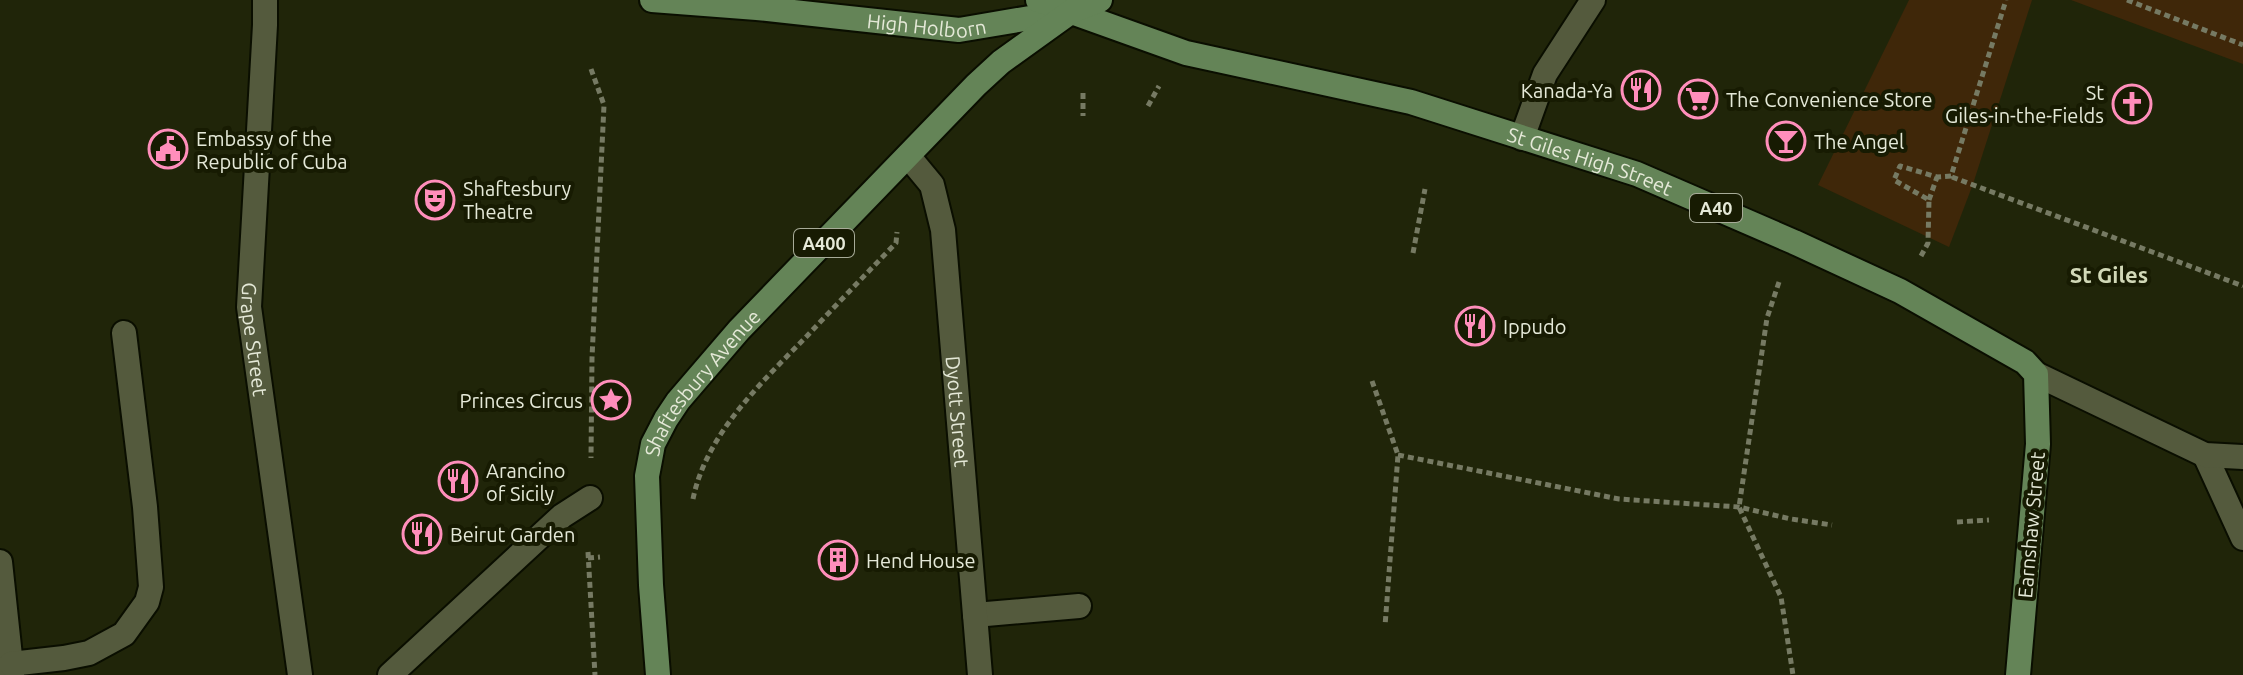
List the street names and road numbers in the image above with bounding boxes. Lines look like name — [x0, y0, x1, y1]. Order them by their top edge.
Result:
street label: High Holborn — [866, 9, 988, 42]
street label: St Giles High Street — [1505, 122, 1676, 200]
road number: A40 — [1690, 194, 1742, 222]
road number: A400 — [794, 229, 854, 257]
street label: Grape Street — [237, 282, 273, 398]
street label: Shaftesbury Avenue — [639, 304, 764, 458]
street label: Dyott Street — [942, 355, 974, 468]
street label: Earnshaw Street — [2013, 451, 2049, 599]

